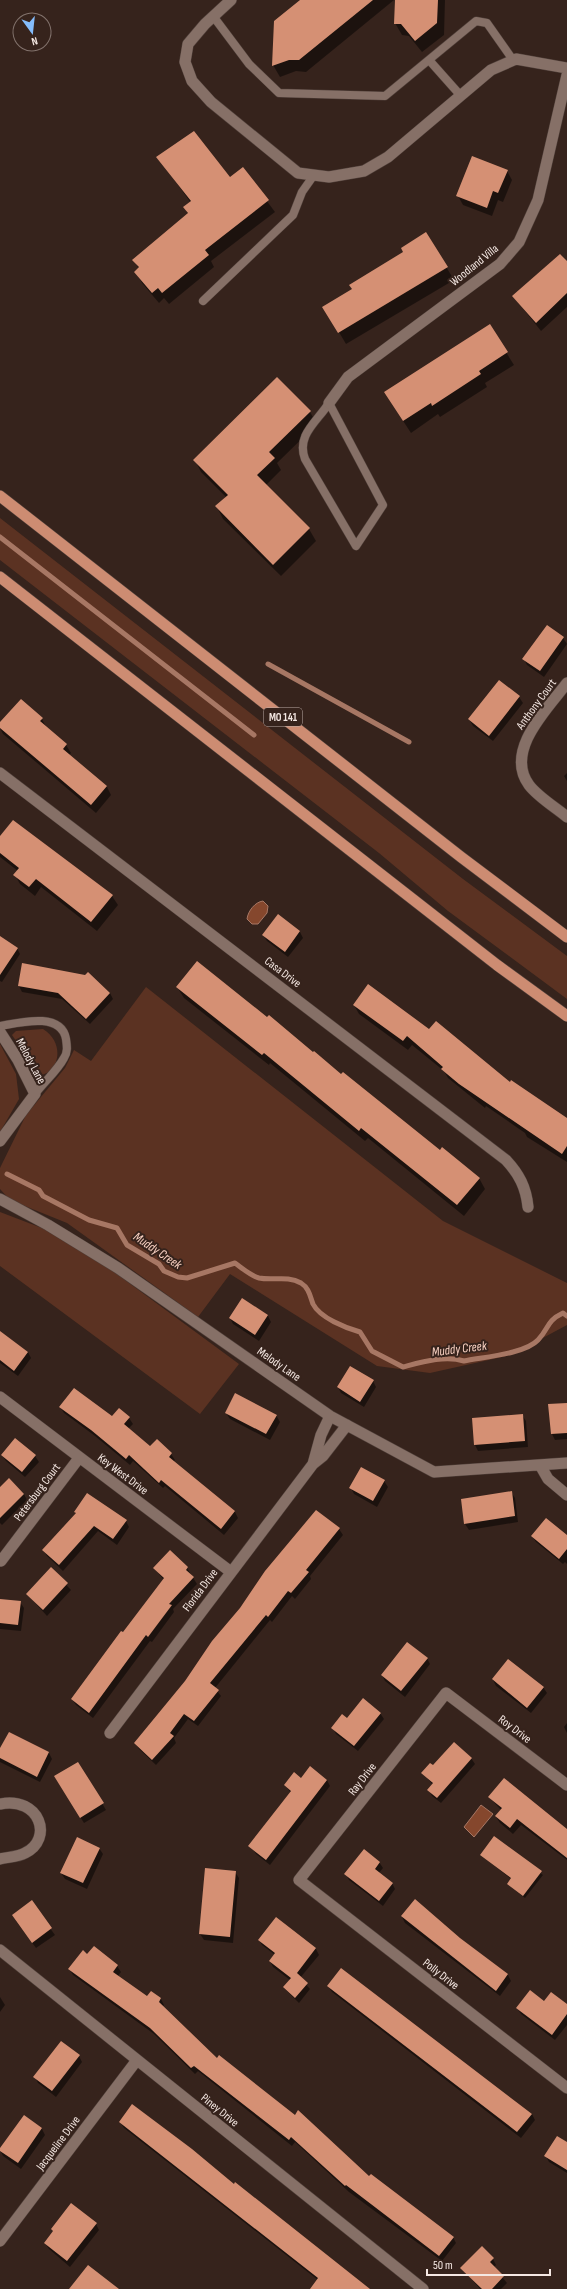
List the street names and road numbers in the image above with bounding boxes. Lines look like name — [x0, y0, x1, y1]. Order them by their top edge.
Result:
street label: Woodland Villa — [447, 241, 502, 290]
street label: Anthony Court — [512, 676, 560, 733]
road number: MO 141 — [264, 708, 302, 726]
street label: Casa Drive — [261, 954, 304, 991]
street label: Melody Lane — [12, 1036, 49, 1087]
street label: Melody Lane — [254, 1344, 304, 1385]
street label: Key West Drive — [94, 1450, 151, 1498]
street label: Petersburg Court — [11, 1460, 64, 1524]
street label: Florida Drive — [179, 1566, 222, 1615]
street label: Roy Drive — [495, 1712, 534, 1747]
street label: Ray Drive — [345, 1760, 380, 1799]
street label: Polly Drive — [420, 1956, 462, 1993]
street label: Piney Drive — [198, 2091, 242, 2130]
street label: Jacqueline Drive — [32, 2113, 84, 2174]

